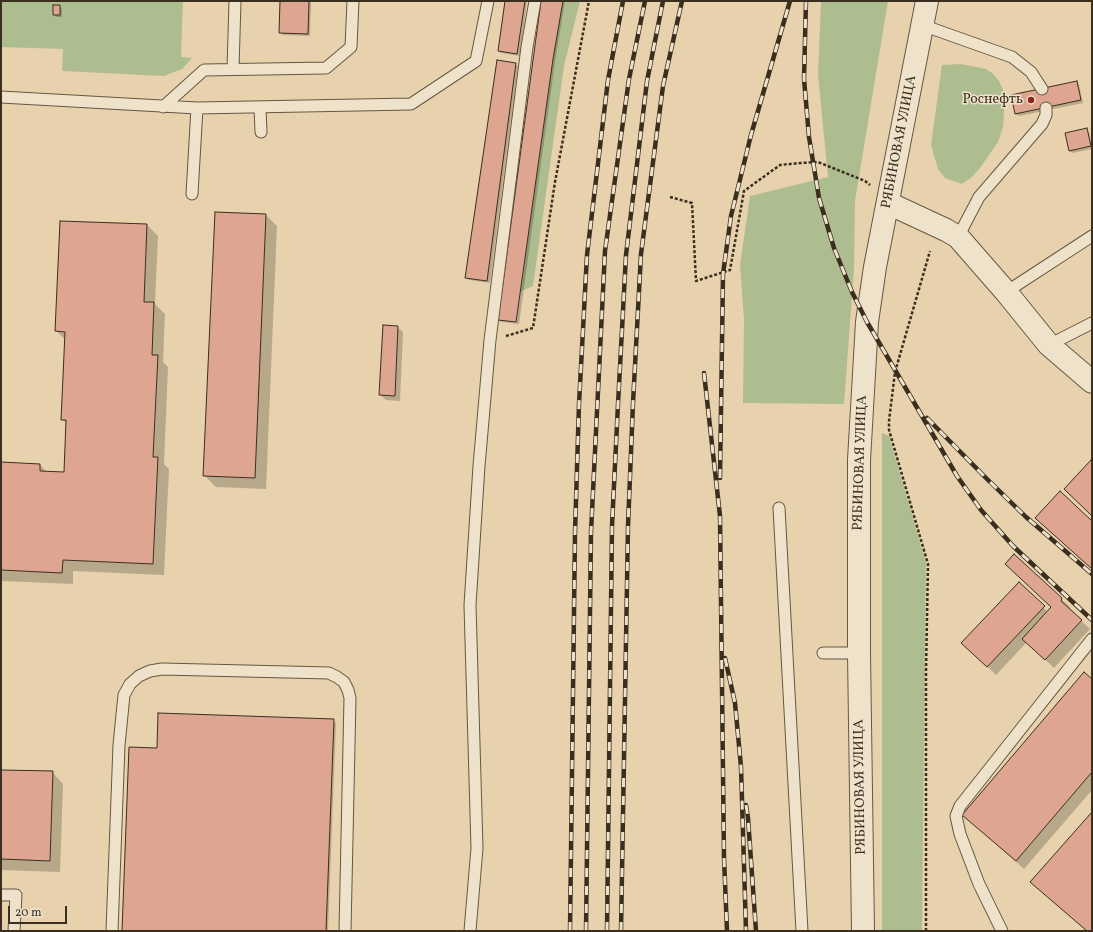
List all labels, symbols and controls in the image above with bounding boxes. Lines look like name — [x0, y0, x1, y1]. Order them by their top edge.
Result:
street label: РЯБИНОВАЯ УЛИЦА — [879, 74, 921, 210]
place label: Роснефть — [962, 92, 1023, 108]
marker: Роснефть — [1026, 95, 1036, 105]
street label: РЯБИНОВАЯ УЛИЦА — [850, 395, 872, 531]
street label: РЯБИНОВАЯ УЛИЦА — [851, 719, 871, 855]
scale bar — [10, 898, 69, 924]
text: 20 m — [15, 905, 42, 921]

